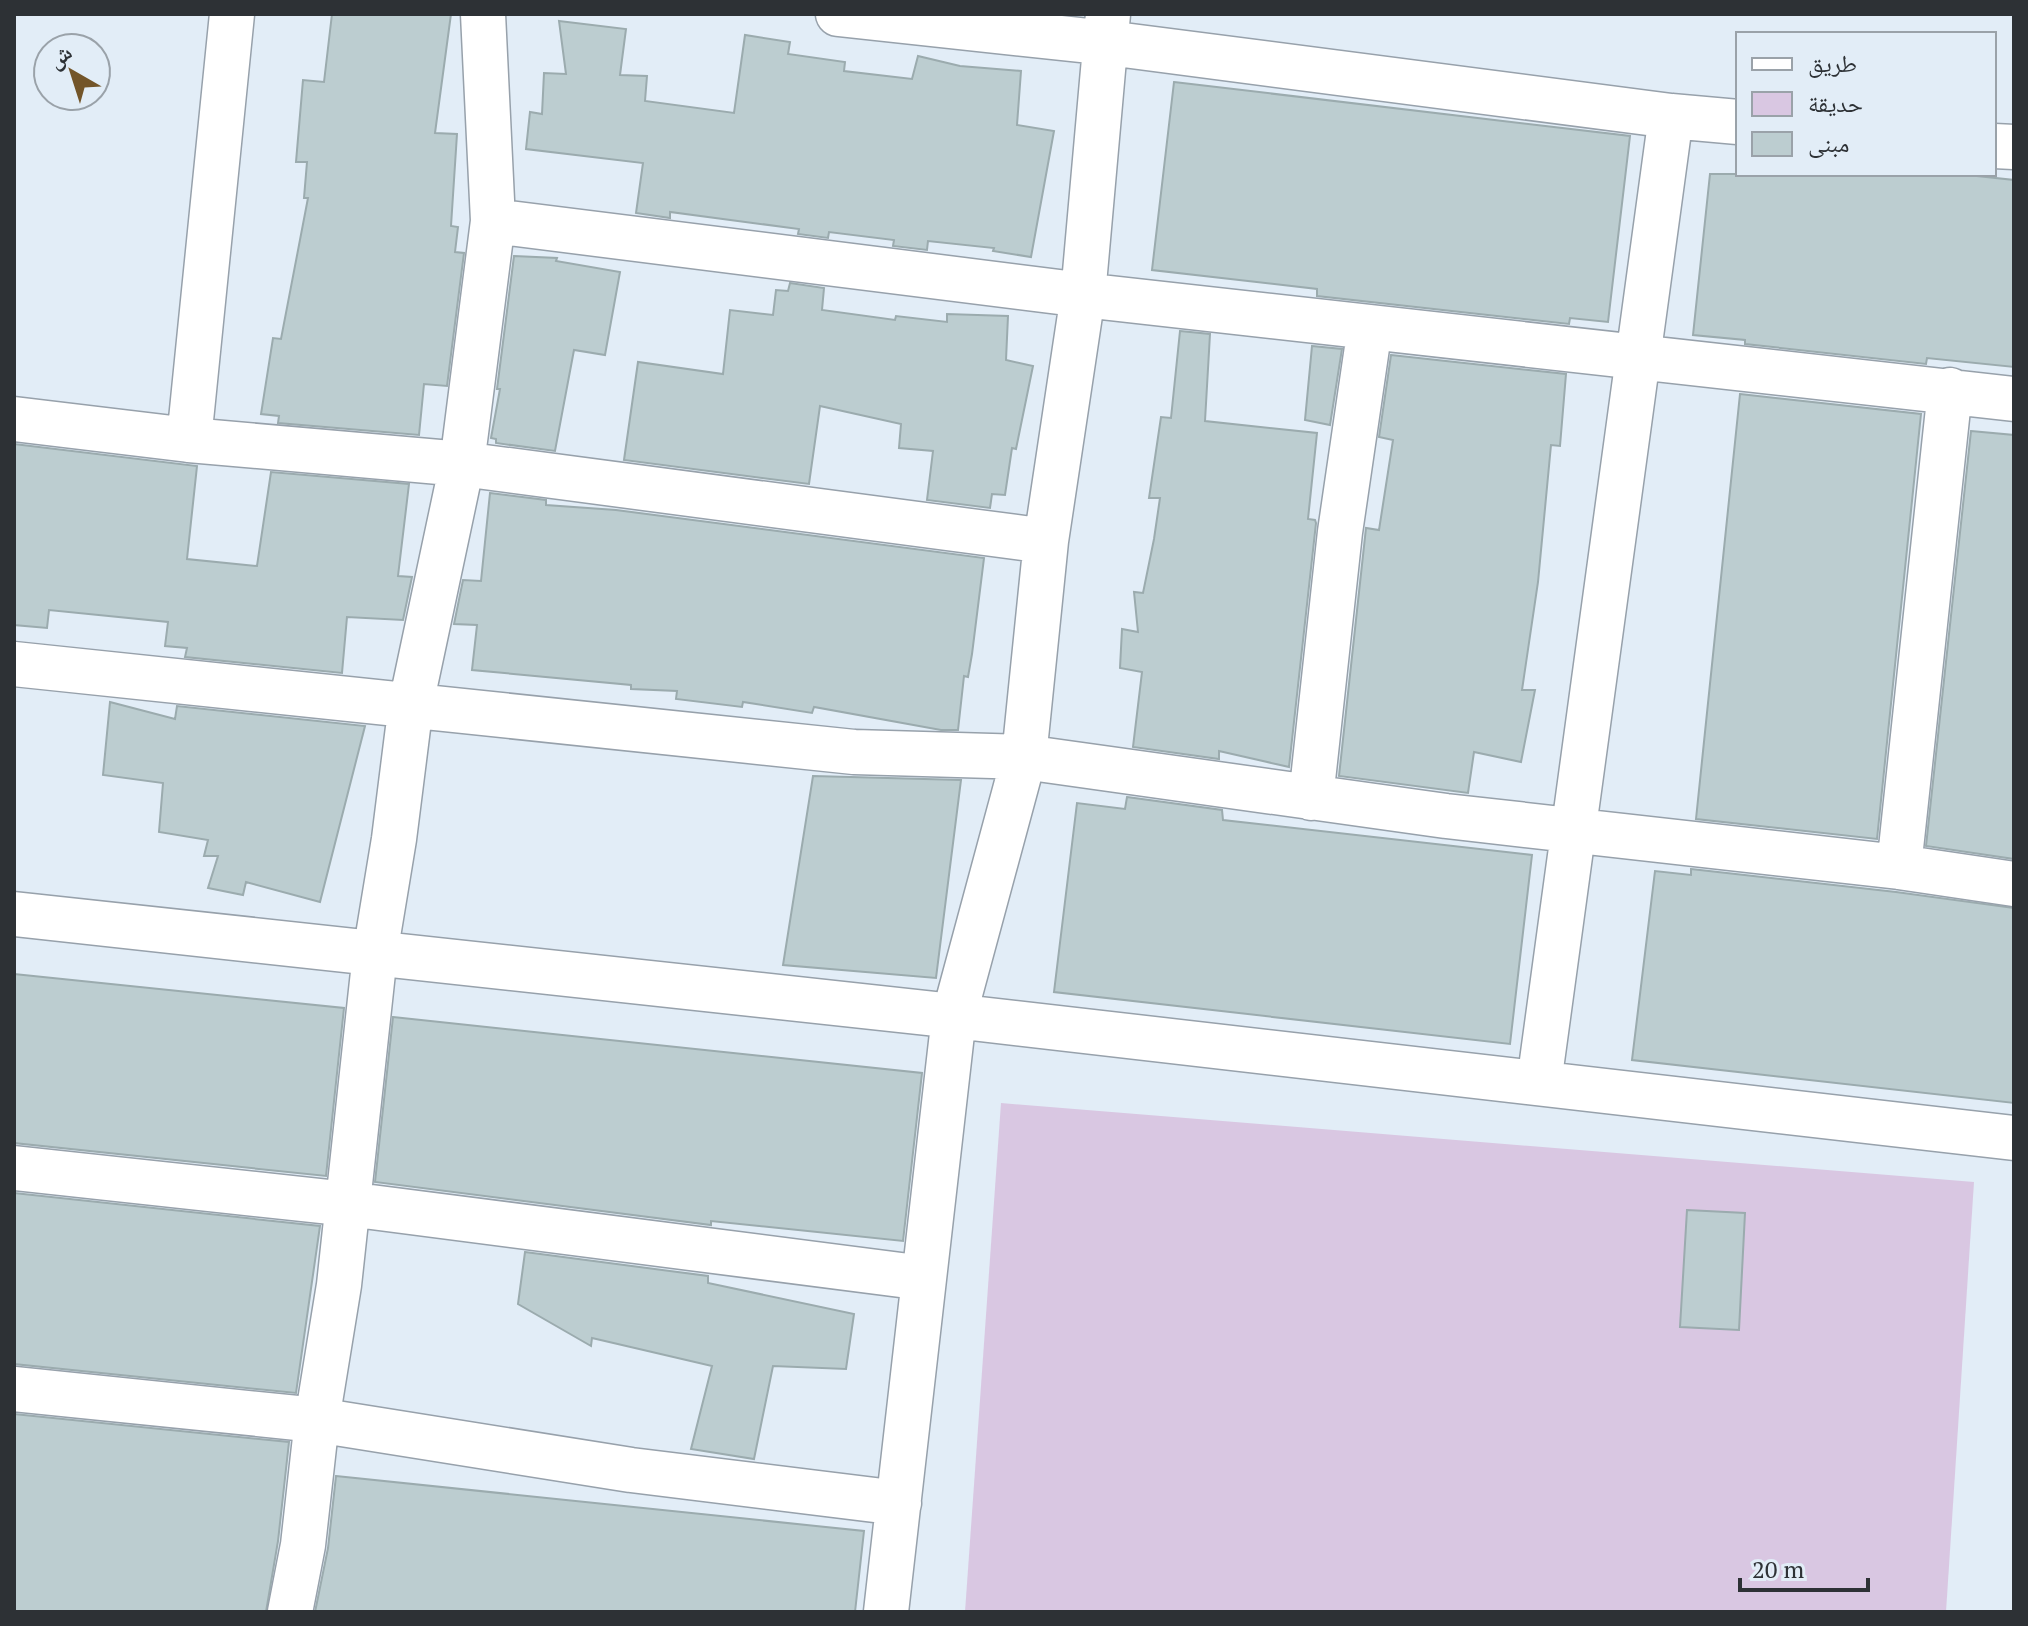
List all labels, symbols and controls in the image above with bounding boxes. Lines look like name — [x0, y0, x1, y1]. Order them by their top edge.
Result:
north arrow — [32, 32, 112, 112]
legend — [1736, 32, 1996, 176]
text: ش — [41, 37, 77, 75]
text: طريق — [1808, 47, 1857, 79]
text: حديقة — [1808, 87, 1863, 119]
text: مبنى — [1808, 127, 1849, 159]
scale bar — [1740, 1542, 1868, 1592]
text: 20 m — [1752, 1553, 1804, 1585]

